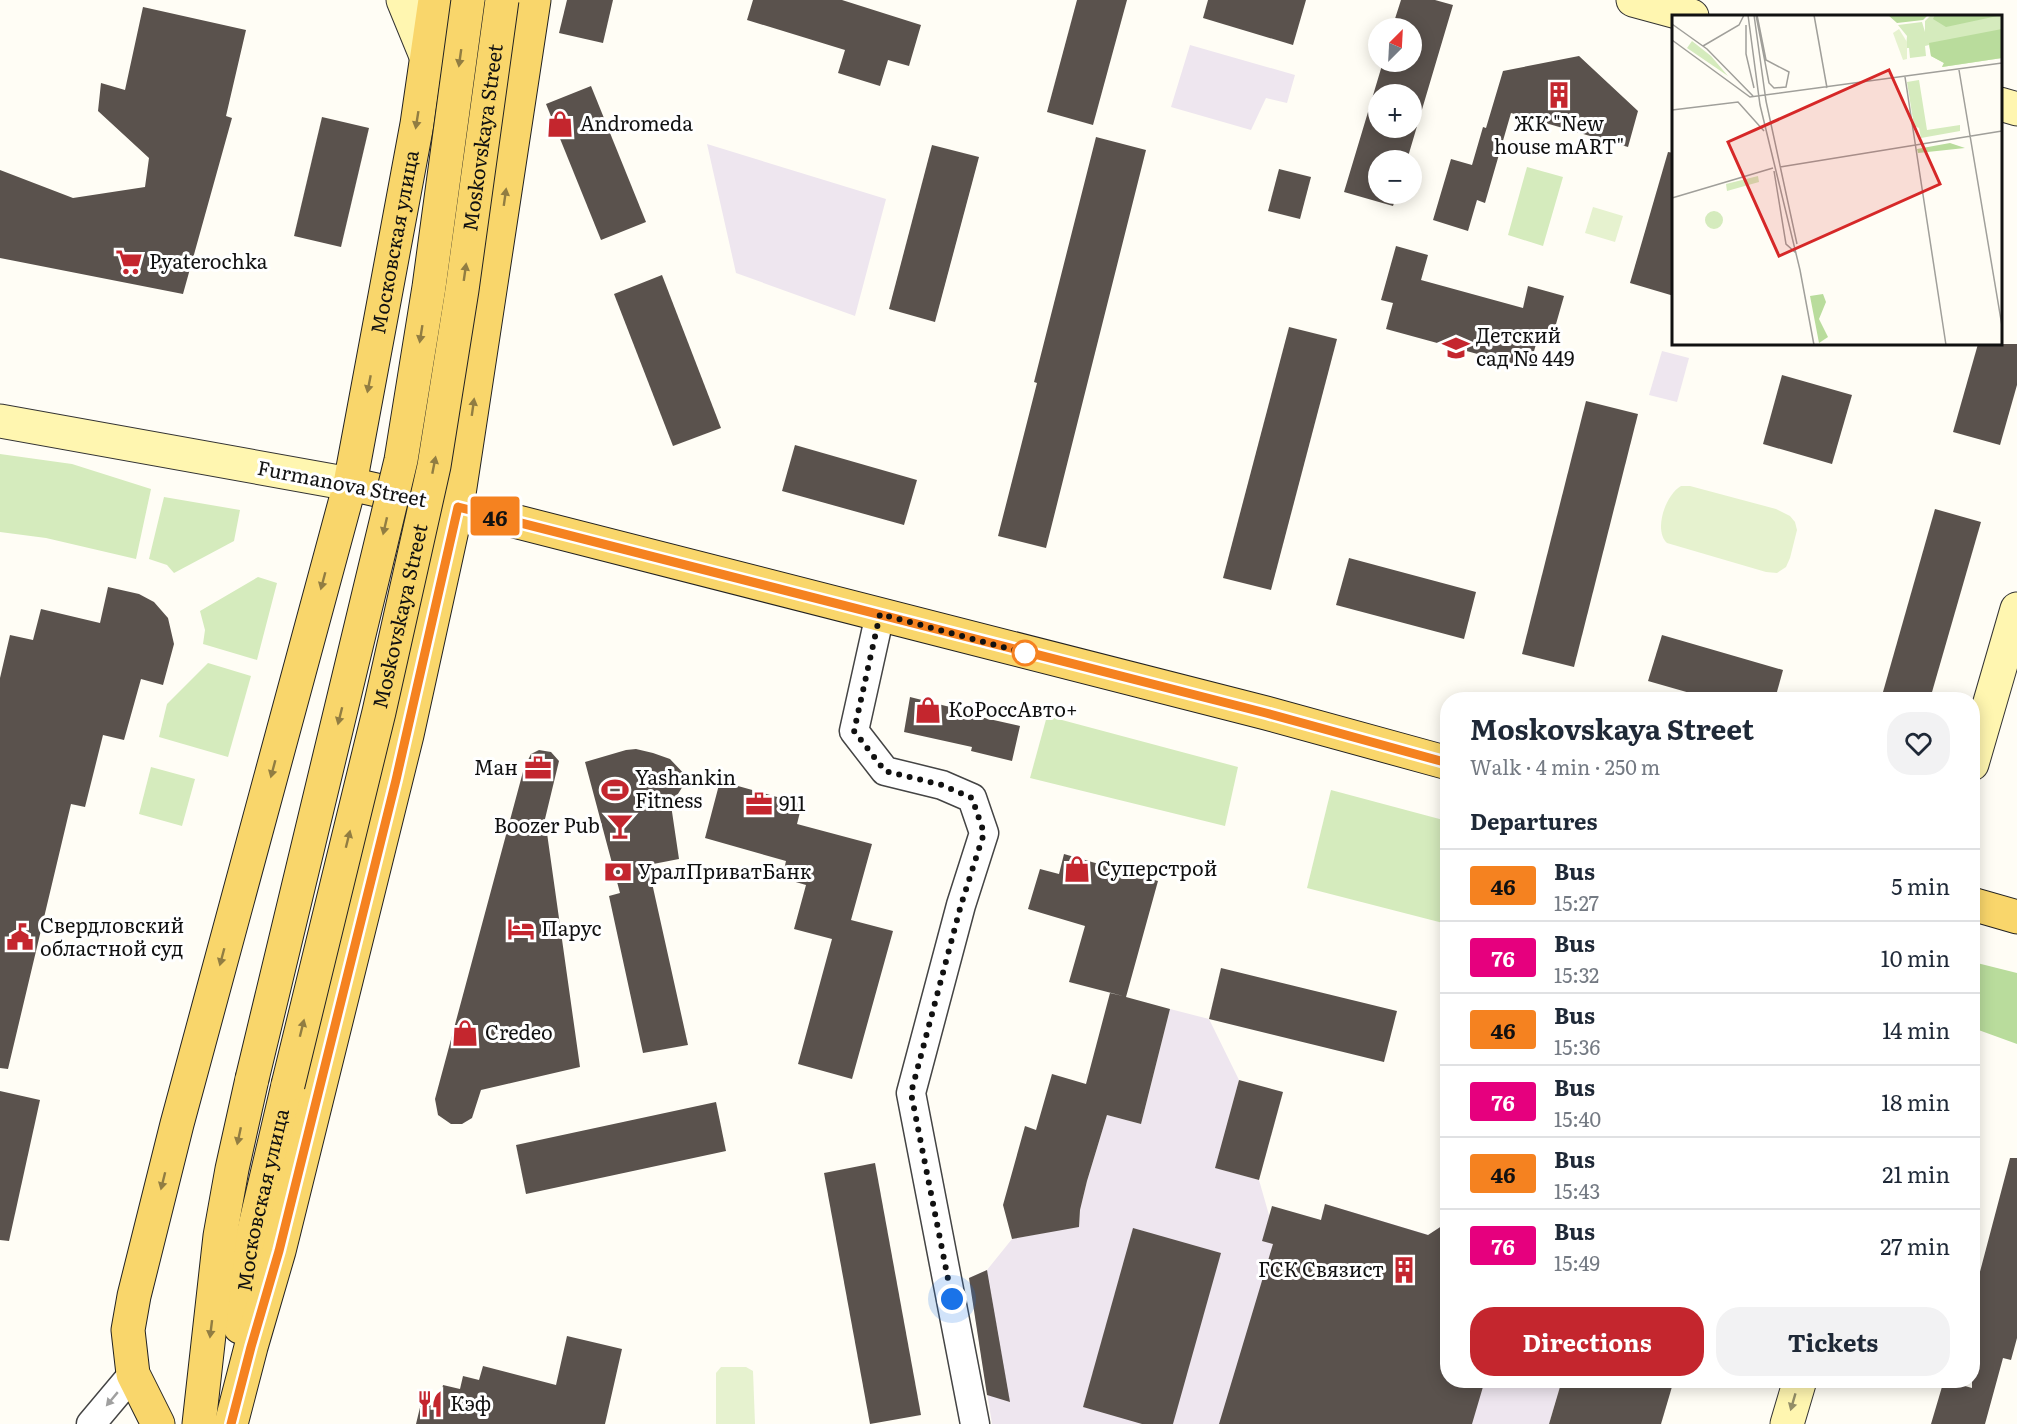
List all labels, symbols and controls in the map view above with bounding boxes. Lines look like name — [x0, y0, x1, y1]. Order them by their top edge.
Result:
inset map — [1672, 15, 2002, 345]
north arrow — [1368, 18, 1422, 72]
map controls — [1368, 18, 1422, 204]
street label: Moskovskaya Street — [453, 42, 509, 233]
one-way arrow — [455, 49, 464, 68]
building icon: ЖК "New house mART" — [1544, 80, 1574, 110]
button: + — [1368, 84, 1422, 138]
place label: Andromeda — [580, 107, 693, 137]
place label: ЖК "New house mART" — [1494, 107, 1624, 160]
shop icon: Andromeda — [545, 109, 575, 139]
one-way arrow — [412, 111, 421, 130]
street label: Московская улица — [361, 147, 425, 336]
button: − — [1368, 150, 1422, 204]
one-way arrow — [500, 187, 509, 206]
place label: Pyaterochka — [149, 245, 268, 275]
supermarket icon: Pyaterochka — [114, 247, 144, 277]
one-way arrow — [460, 263, 469, 282]
place label: Детский сад № 449 — [1476, 319, 1575, 372]
one-way arrow — [417, 325, 426, 344]
school or university icon: Детский сад № 449 — [1441, 333, 1471, 363]
one-way arrow — [364, 375, 373, 394]
one-way arrow — [469, 398, 478, 417]
street label: Furmanova Street — [255, 451, 430, 513]
one-way arrow — [430, 455, 439, 474]
line badge: 46 — [468, 496, 522, 536]
text: 46 — [483, 501, 507, 532]
one-way arrow — [380, 517, 390, 535]
street label: Moskovskaya Street — [363, 520, 434, 711]
one-way arrow — [318, 572, 328, 590]
unlabelled marker — [1012, 640, 1038, 666]
place label: КоРоссАвто+ — [948, 693, 1078, 723]
shop icon: КоРоссАвто+ — [913, 695, 943, 725]
one-way arrow — [335, 706, 345, 725]
text: Moskovskaya Street — [1470, 707, 1754, 749]
button: heart — [1887, 712, 1950, 775]
place label: Ман — [474, 751, 518, 781]
text: Walk · 4 min · 250 m — [1470, 751, 1660, 781]
office icon: Ман — [523, 753, 553, 783]
one-way arrow — [268, 760, 277, 778]
place label: Yashankin Fitness — [635, 761, 736, 814]
sports icon: Yashankin Fitness — [600, 775, 630, 805]
place label: 911 — [779, 787, 806, 817]
office icon: 911 — [744, 789, 774, 819]
text: Departures — [1470, 804, 1597, 837]
place label: Boozer Pub — [494, 809, 600, 839]
bar icon: Boozer Pub — [605, 811, 635, 841]
one-way arrow — [344, 830, 354, 848]
place label: Суперстрой — [1097, 852, 1217, 882]
shop icon: Суперстрой — [1062, 854, 1092, 884]
text: Bus — [1554, 854, 1595, 887]
place label: УралПриватБанк — [638, 855, 812, 885]
bank icon: УралПриватБанк — [603, 857, 633, 887]
text: 5 min — [1891, 869, 1950, 902]
text: 46 — [1491, 870, 1515, 901]
text: 15:27 — [1554, 887, 1599, 917]
place label: Свердловский областной суд — [40, 909, 184, 962]
place label: Парус — [541, 912, 602, 942]
hotel icon: Парус — [506, 914, 536, 944]
public building icon: Свердловский областной суд — [5, 922, 35, 952]
text: Bus — [1554, 926, 1595, 959]
text: 10 min — [1881, 941, 1950, 974]
text: 76 — [1491, 942, 1515, 973]
one-way arrow — [217, 948, 227, 966]
text: 15:32 — [1554, 959, 1599, 989]
text: Bus — [1554, 998, 1595, 1031]
text: 14 min — [1882, 1013, 1950, 1046]
text: 46 — [1491, 1014, 1515, 1045]
place label: Credeo — [485, 1016, 553, 1046]
shop icon: Credeo — [450, 1018, 480, 1048]
one-way arrow — [298, 1019, 307, 1037]
text: 15:36 — [1554, 1031, 1600, 1061]
text: Bus — [1554, 1070, 1595, 1103]
text: 18 min — [1881, 1085, 1950, 1118]
text: 76 — [1491, 1086, 1515, 1117]
text: 15:40 — [1554, 1103, 1601, 1133]
street label: Московская улица — [228, 1105, 295, 1293]
one-way arrow — [234, 1127, 244, 1145]
text: Bus — [1554, 1142, 1595, 1175]
text: 21 min — [1882, 1157, 1950, 1190]
text: 46 — [1491, 1158, 1515, 1189]
one-way arrow — [158, 1172, 167, 1190]
text: 15:43 — [1554, 1175, 1600, 1205]
text: Bus — [1554, 1214, 1595, 1247]
text: 27 min — [1880, 1229, 1950, 1262]
text: 76 — [1491, 1230, 1515, 1261]
text: 15:49 — [1554, 1247, 1600, 1277]
place label: ГСК Связист — [1258, 1253, 1384, 1283]
building icon: ГСК Связист — [1389, 1255, 1419, 1285]
your location — [937, 1284, 967, 1314]
button: Directions — [1470, 1307, 1704, 1376]
button: Tickets — [1716, 1307, 1950, 1376]
one-way arrow — [206, 1319, 216, 1338]
place label: Кэф — [450, 1387, 491, 1417]
restaurant icon: Кэф — [415, 1389, 445, 1419]
one-way arrow — [106, 1391, 119, 1406]
one-way arrow — [1788, 1393, 1797, 1411]

